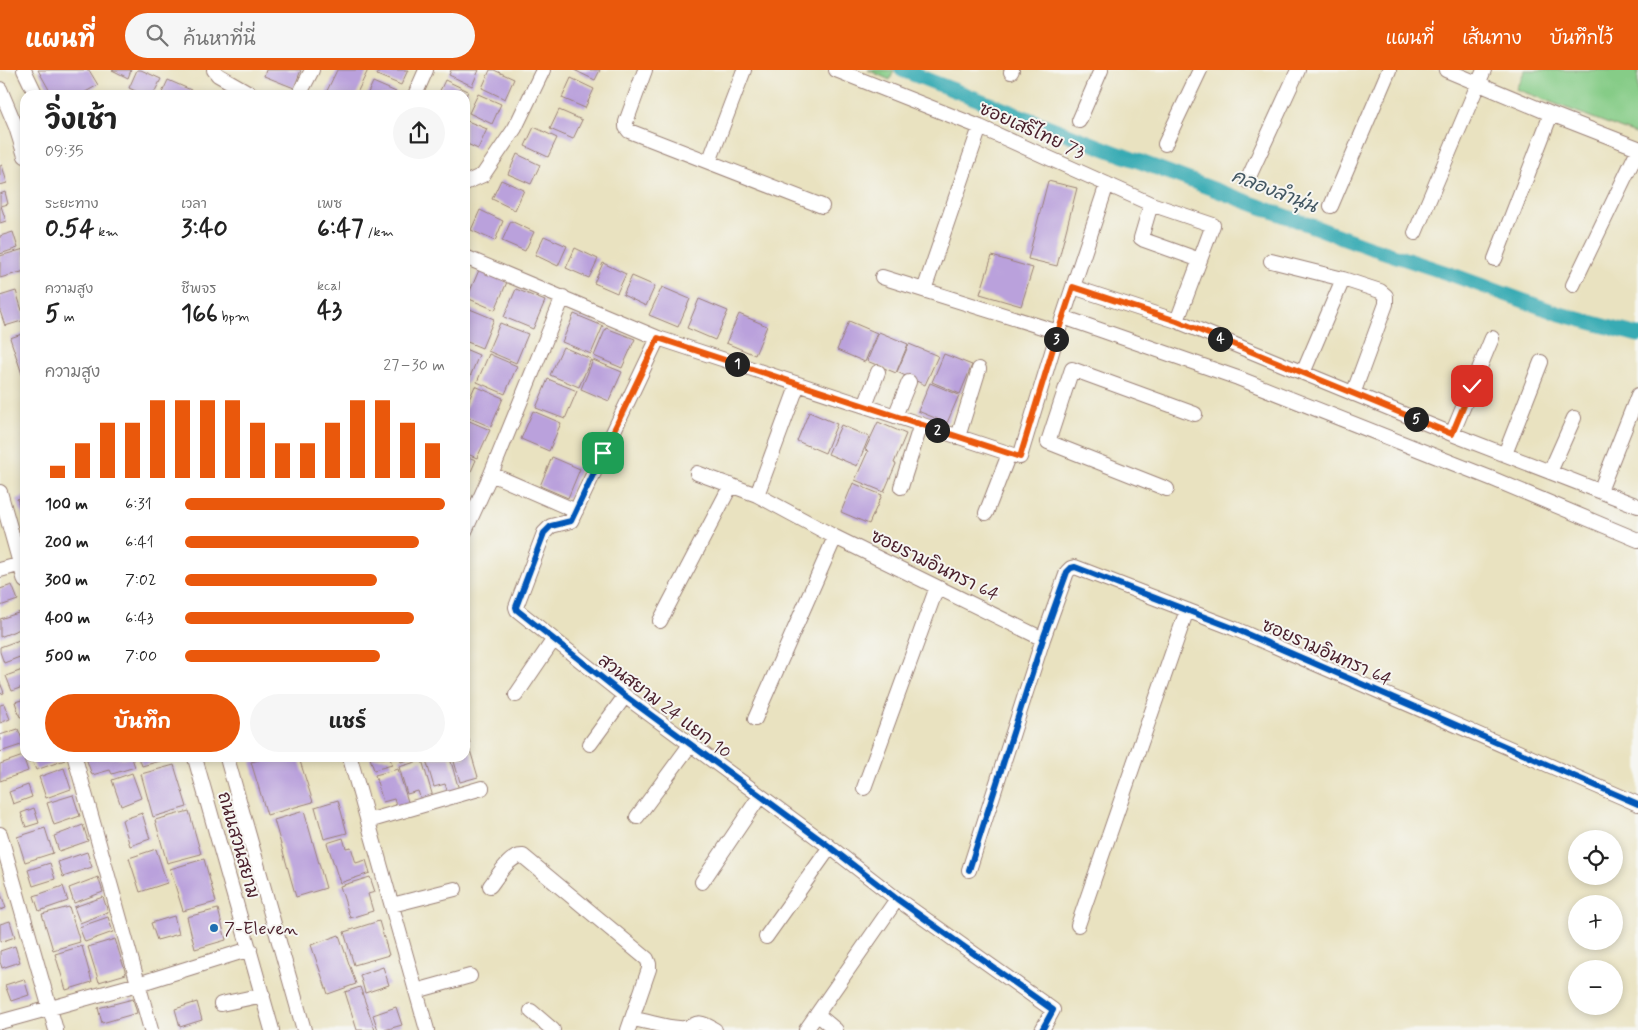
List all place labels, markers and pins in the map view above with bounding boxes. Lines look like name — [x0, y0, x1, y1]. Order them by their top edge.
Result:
pin: 3 — [1044, 326, 1068, 352]
pin: 4 — [1208, 326, 1232, 352]
pin: 1 — [724, 352, 750, 376]
pin — [1451, 365, 1493, 407]
pin: 5 — [1404, 406, 1428, 432]
pin: 2 — [924, 418, 950, 442]
pin — [582, 432, 624, 474]
place label: 7-Eleven — [224, 917, 298, 941]
marker: 7-Eleven — [208, 922, 220, 934]

